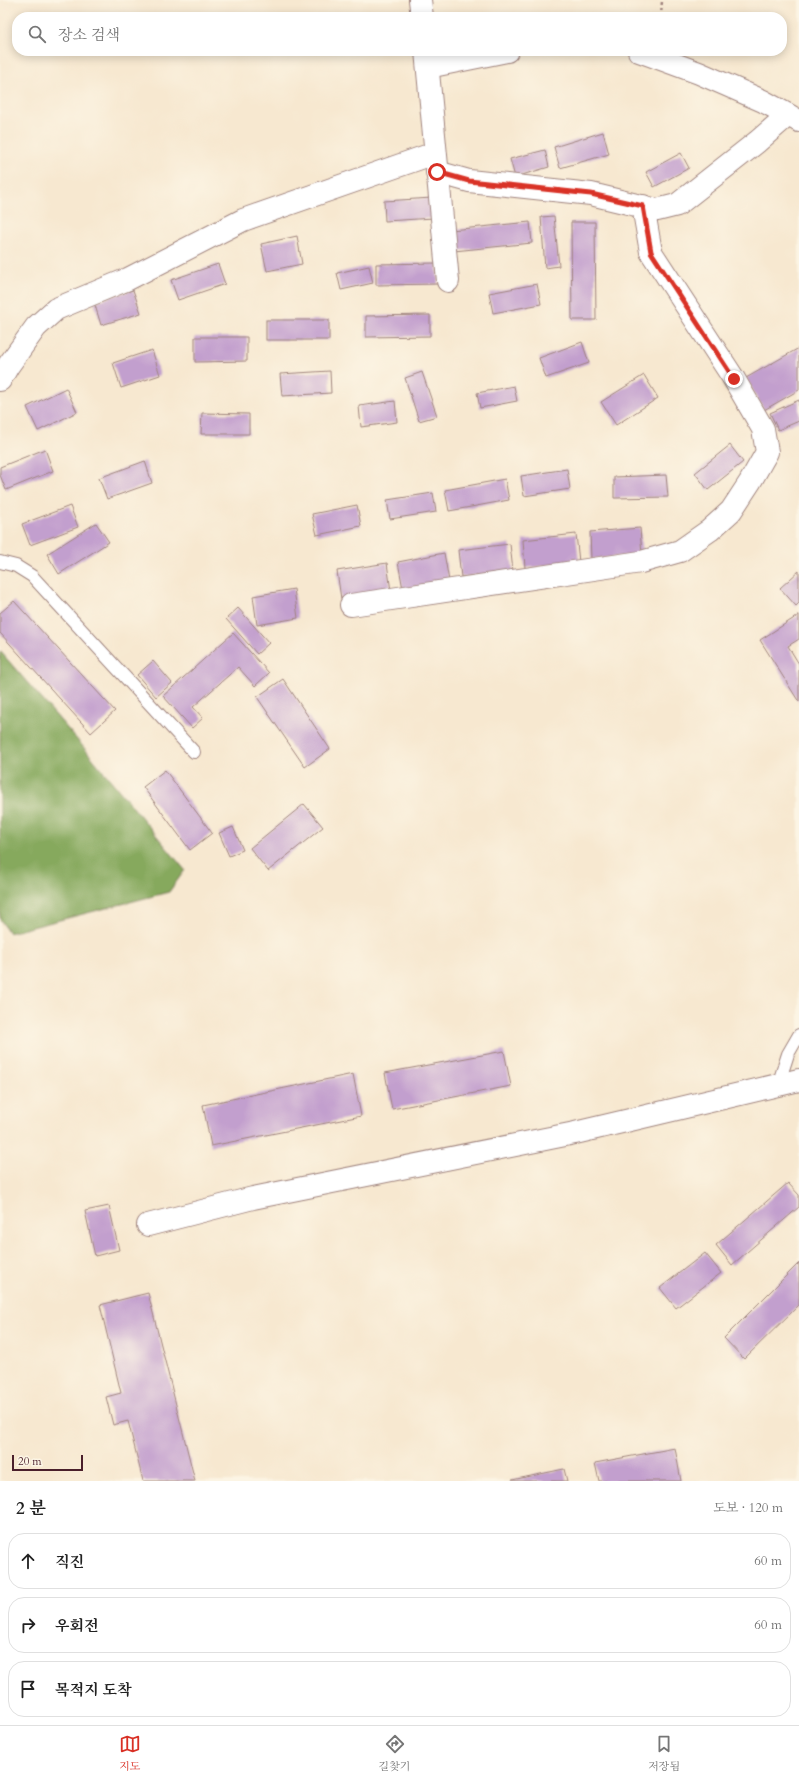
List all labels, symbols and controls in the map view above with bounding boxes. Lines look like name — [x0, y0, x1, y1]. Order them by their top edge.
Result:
search box — [12, 12, 787, 56]
icon: search — [26, 23, 48, 45]
text: 장소 검색 — [58, 25, 120, 45]
route start — [428, 163, 446, 181]
route end — [725, 370, 743, 388]
scale bar — [12, 1453, 83, 1472]
text: 20 m — [18, 1454, 42, 1469]
text: 2 분 — [16, 1497, 46, 1520]
text: 도보 · 120 m — [713, 1499, 783, 1517]
icon: ahead — [17, 1550, 39, 1572]
text: 직진 — [55, 1552, 84, 1572]
text: 60 m — [754, 1552, 782, 1570]
icon: right — [17, 1614, 39, 1636]
text: 우회전 — [55, 1616, 98, 1636]
text: 60 m — [754, 1616, 782, 1634]
icon: arrive — [17, 1678, 39, 1700]
text: 목적지 도착 — [55, 1680, 131, 1700]
tab: 지도 — [119, 1733, 141, 1774]
tab: 길찾기 — [379, 1733, 410, 1774]
tab: 저장됨 — [648, 1733, 680, 1774]

